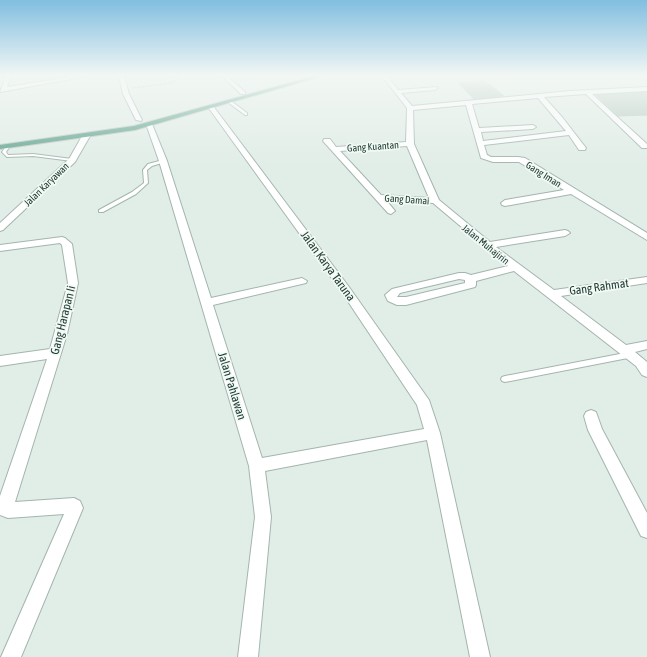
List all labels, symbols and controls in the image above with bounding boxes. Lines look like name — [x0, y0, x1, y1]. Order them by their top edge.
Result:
street label: Gang Kuantan — [347, 139, 399, 154]
street label: Gang Iman — [524, 159, 564, 190]
street label: Jalan Karyawan — [22, 160, 71, 208]
street label: Gang Damai — [384, 192, 430, 207]
street label: Jalan Muhajirin — [460, 222, 511, 267]
street label: Jalan Karya Taruna — [298, 228, 358, 304]
street label: Gang Rahmat — [568, 276, 630, 298]
street label: Gang Harapan Ii — [48, 284, 78, 356]
street label: Jalan Pahlawan — [215, 351, 249, 421]

